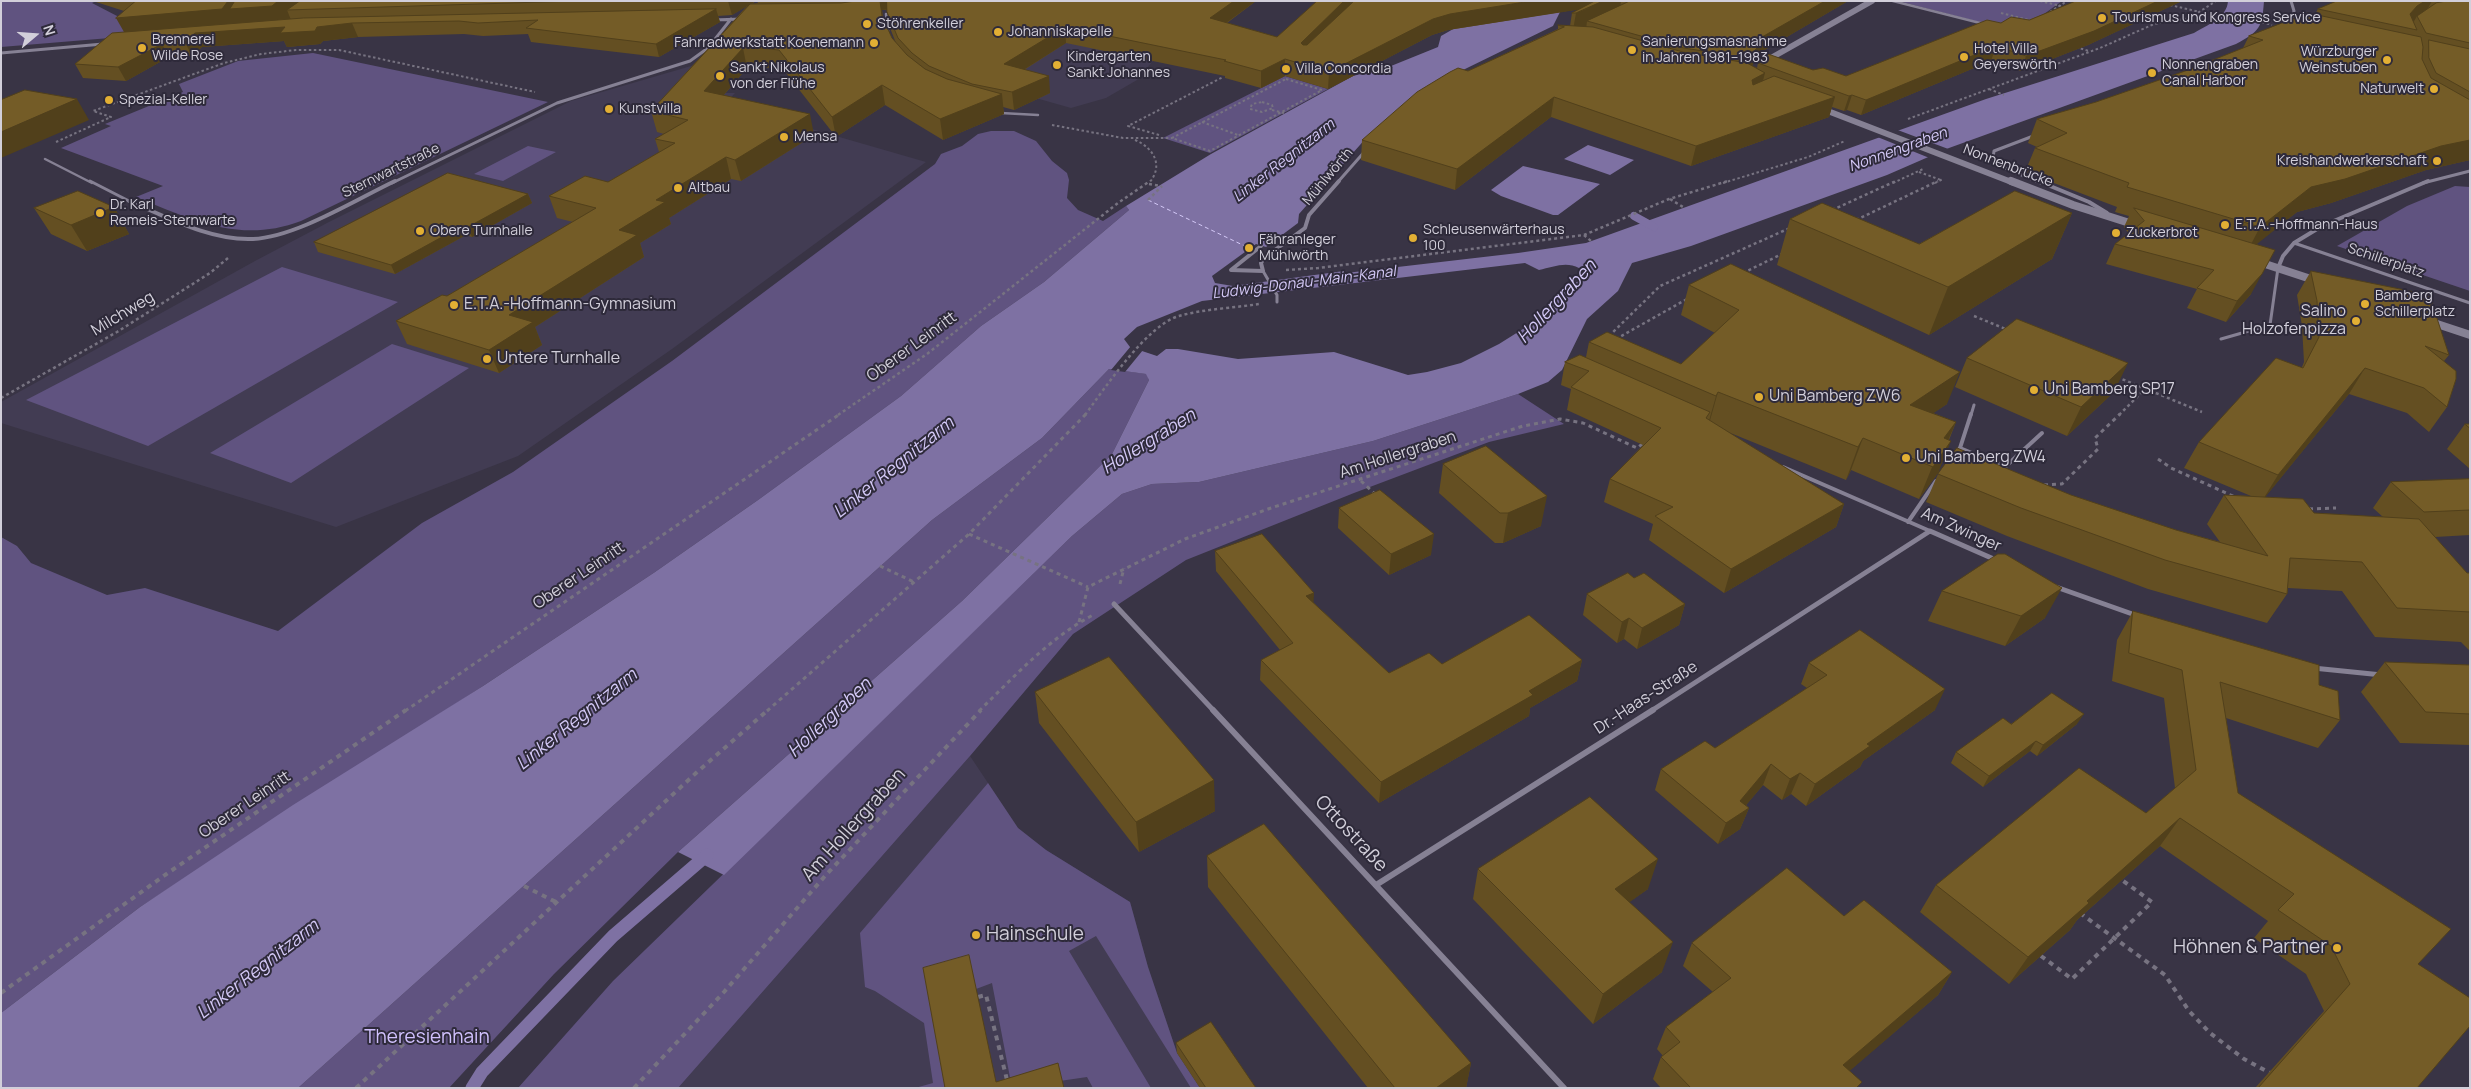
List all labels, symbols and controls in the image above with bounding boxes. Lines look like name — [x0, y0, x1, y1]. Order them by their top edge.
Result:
north arrow — [10, 10, 60, 60]
place label: Tourismus und Kongress Service — [2112, 10, 2321, 26]
marker: Tourismus und Kongress Service — [2096, 12, 2108, 24]
place label: Stöhrenkeller — [877, 16, 964, 32]
marker: Stöhrenkeller — [861, 18, 873, 30]
text: N — [39, 22, 60, 38]
place label: Johanniskapelle — [1008, 24, 1112, 40]
marker: Johanniskapelle — [992, 26, 1004, 38]
place label: Brennerei Wilde Rose — [152, 32, 223, 64]
place label: Sanierungsmasnahme in Jahren 1981–1983 — [1642, 34, 1787, 66]
place label: Fahrradwerkstatt Koenemann — [674, 35, 864, 51]
marker: Fahrradwerkstatt Koenemann — [868, 37, 880, 49]
place label: Hotel Villa Geyerswörth — [1974, 41, 2057, 74]
marker: Brennerei Wilde Rose — [136, 42, 148, 54]
marker: Sanierungsmasnahme in Jahren 1981–1983 — [1626, 44, 1638, 56]
place label: Würzburger Weinstuben — [2299, 44, 2377, 76]
place label: Kindergarten Sankt Johannes — [1067, 49, 1170, 82]
marker: Hotel Villa Geyerswörth — [1958, 51, 1970, 63]
marker: Würzburger Weinstuben — [2381, 54, 2393, 66]
place label: Nonnengraben Canal Harbor — [2162, 57, 2258, 90]
marker: Kindergarten Sankt Johannes — [1051, 59, 1063, 71]
place label: Sankt Nikolaus von der Flühe — [730, 60, 825, 92]
place label: Villa Concordia — [1296, 61, 1391, 77]
marker: Villa Concordia — [1280, 63, 1292, 75]
marker: Nonnengraben Canal Harbor — [2146, 67, 2158, 79]
marker: Sankt Nikolaus von der Flühe — [714, 70, 726, 82]
place label: Naturwelt — [2360, 81, 2424, 97]
marker: Naturwelt — [2428, 83, 2440, 95]
place label: Spezial-Keller — [119, 92, 207, 108]
marker: Spezial-Keller — [103, 94, 115, 106]
place label: Kunstvilla — [619, 101, 681, 117]
marker: Kunstvilla — [603, 103, 615, 115]
water label: Linker Regnitzarm — [1230, 116, 1338, 206]
water label: Nonnengraben — [1847, 124, 1949, 176]
place label: Mensa — [794, 129, 837, 145]
marker: Mensa — [778, 131, 790, 143]
street label: Sternwartstraße — [340, 140, 442, 202]
street label: Nonnenbrücke — [1961, 141, 2055, 191]
street label: Mühlwörth — [1299, 145, 1357, 209]
place label: Kreishandwerkerschaft — [2277, 153, 2427, 169]
marker: Kreishandwerkerschaft — [2431, 155, 2443, 167]
place label: Altbau — [688, 180, 730, 196]
marker: Altbau — [672, 182, 684, 194]
place label: Dr. Karl Remeis-Sternwarte — [110, 197, 235, 230]
marker: Dr. Karl Remeis-Sternwarte — [94, 207, 106, 219]
place label: E.T.A.-Hoffmann-Haus — [2235, 217, 2378, 233]
marker: E.T.A.-Hoffmann-Haus — [2219, 219, 2231, 231]
place label: Schleusenwärterhaus 100 — [1423, 222, 1565, 254]
place label: Obere Turnhalle — [430, 223, 533, 239]
marker: Obere Turnhalle — [414, 225, 426, 237]
place label: Zuckerbrot — [2126, 225, 2198, 241]
marker: Zuckerbrot — [2110, 227, 2122, 239]
place label: Fähranleger Mühlwörth — [1259, 232, 1336, 264]
marker: Schleusenwärterhaus 100 — [1407, 232, 1419, 244]
street label: Schillerplatz — [2345, 240, 2427, 282]
marker: Fähranleger Mühlwörth — [1243, 242, 1255, 254]
water label: Hollergraben — [1513, 256, 1601, 348]
water label: Ludwig-Donau-Main-Kanal — [1211, 263, 1397, 303]
street label: Milchweg — [88, 288, 158, 340]
place label: Bamberg Schillerplatz — [2375, 288, 2455, 321]
place label: E.T.A.-Hoffmann-Gymnasium — [464, 295, 676, 315]
marker: Bamberg Schillerplatz — [2359, 298, 2371, 310]
marker: E.T.A.-Hoffmann-Gymnasium — [448, 299, 460, 311]
place label: Salino Holzofenpizza — [2242, 302, 2346, 340]
street label: Oberer Leinritt — [863, 308, 961, 386]
marker: Salino Holzofenpizza — [2350, 315, 2362, 327]
place label: Untere Turnhalle — [497, 349, 620, 369]
marker: Untere Turnhalle — [481, 353, 493, 365]
place label: Uni Bamberg SP17 — [2044, 380, 2175, 400]
marker: Uni Bamberg SP17 — [2028, 384, 2040, 396]
place label: Uni Bamberg ZW6 — [1769, 387, 1901, 407]
marker: Uni Bamberg ZW6 — [1753, 391, 1765, 403]
water label: Hollergraben — [1098, 405, 1200, 479]
water label: Linker Regnitzarm — [829, 413, 959, 523]
street label: Am Hollergraben — [1337, 427, 1459, 483]
place label: Uni Bamberg ZW4 — [1916, 448, 2046, 468]
marker: Uni Bamberg ZW4 — [1900, 452, 1912, 464]
street label: Am Zwinger — [1918, 504, 2004, 556]
street label: Oberer Leinritt — [530, 538, 628, 614]
street label: Dr.-Haas-Straße — [1591, 657, 1701, 739]
water label: Linker Regnitzarm — [512, 665, 642, 775]
water label: Hollergraben — [784, 674, 876, 762]
street label: Am Hollergraben — [797, 764, 911, 886]
street label: Oberer Leinritt — [196, 767, 294, 843]
street label: Ottostraße — [1310, 791, 1392, 877]
water label: Linker Regnitzarm — [193, 916, 323, 1024]
place label: Hainschule — [986, 924, 1084, 946]
marker: Hainschule — [970, 929, 982, 941]
place label: Höhnen & Partner — [2173, 937, 2327, 959]
marker: Höhnen & Partner — [2331, 942, 2343, 954]
park label: Theresienhain — [364, 1027, 490, 1049]

